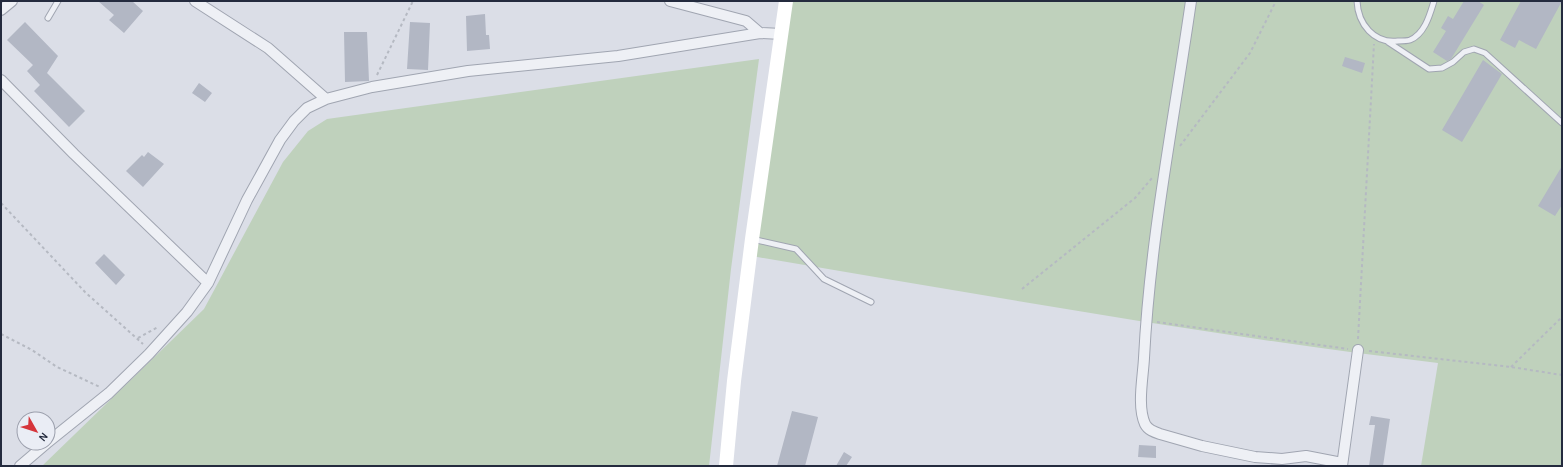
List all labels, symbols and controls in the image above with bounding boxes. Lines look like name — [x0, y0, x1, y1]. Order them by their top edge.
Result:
north arrow — [16, 411, 56, 451]
text: N — [37, 431, 50, 443]

